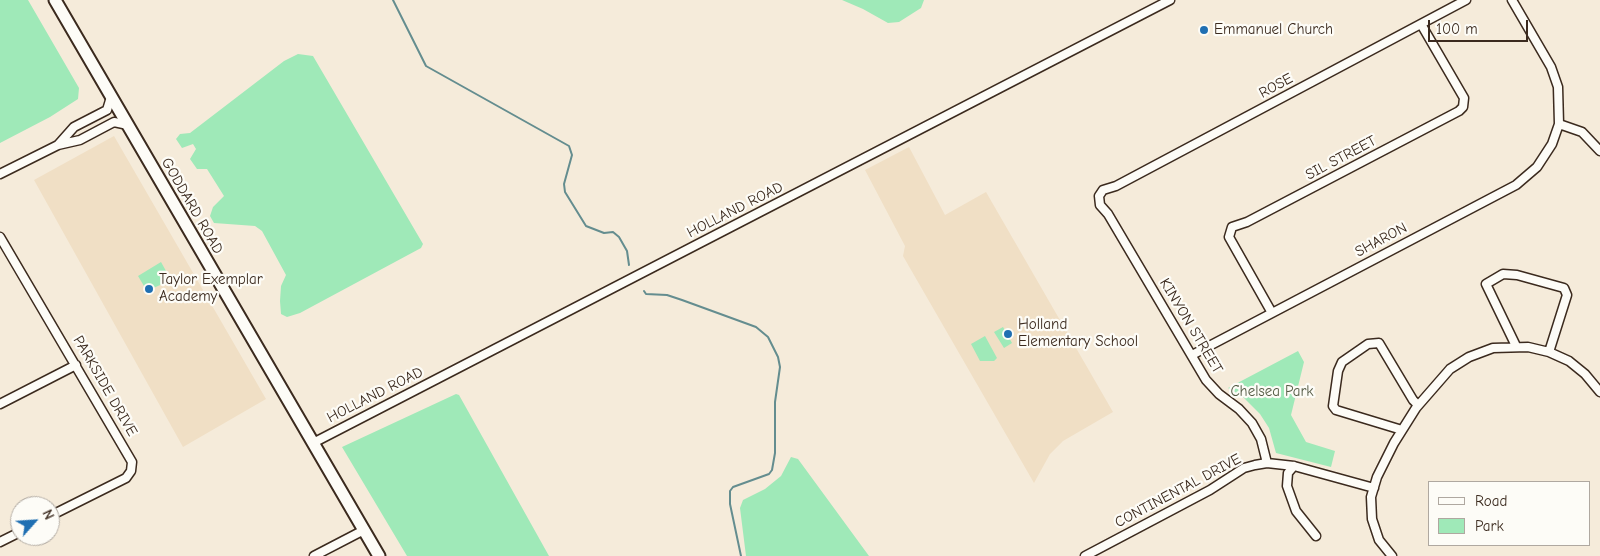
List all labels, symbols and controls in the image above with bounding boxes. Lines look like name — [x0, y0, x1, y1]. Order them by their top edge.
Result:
scale bar — [1430, 10, 1530, 42]
text: 100 m — [1436, 20, 1478, 38]
place label: Emmanuel Church — [1214, 21, 1333, 39]
marker: Emmanuel Church — [1198, 24, 1210, 36]
street label: ROSE — [1256, 70, 1296, 102]
street label: SIL STREET — [1302, 132, 1380, 184]
street label: GODDARD ROAD — [157, 155, 227, 257]
street label: HOLLAND ROAD — [684, 178, 786, 242]
street label: SHARON — [1352, 219, 1410, 261]
place label: Taylor Exemplar Academy — [159, 271, 263, 306]
street label: KINYON STREET — [1156, 275, 1226, 377]
marker: Taylor Exemplar Academy — [143, 283, 155, 295]
place label: Holland Elementary School — [1018, 316, 1138, 351]
marker: Holland Elementary School — [1002, 328, 1014, 340]
street label: PARKSIDE DRIVE — [69, 333, 141, 439]
street label: HOLLAND ROAD — [324, 363, 426, 427]
park label: Chelsea Park — [1230, 383, 1314, 401]
street label: CONTINENTAL DRIVE — [1112, 450, 1244, 532]
legend — [1428, 481, 1590, 546]
text: Road — [1475, 492, 1507, 510]
north arrow — [10, 496, 60, 546]
text: N — [38, 507, 58, 522]
text: Park — [1475, 517, 1504, 535]

